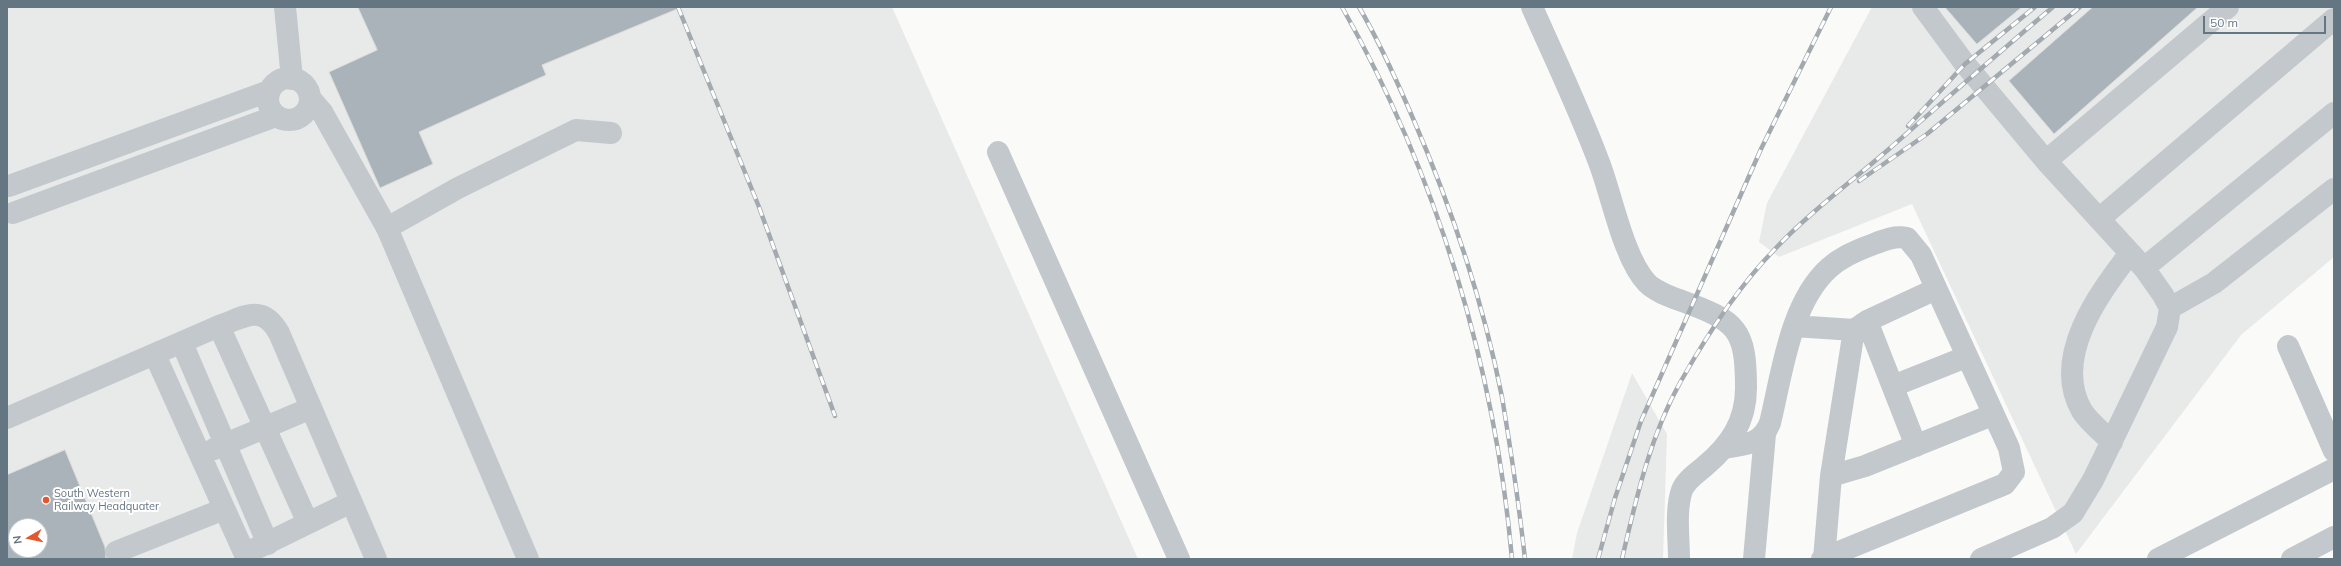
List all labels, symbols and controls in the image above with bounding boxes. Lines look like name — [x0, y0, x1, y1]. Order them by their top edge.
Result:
scale bar — [2205, 8, 2328, 34]
text: 50 m — [2210, 15, 2238, 30]
place label: South Western Railway Headquater — [54, 487, 159, 513]
marker: South Western Railway Headquater — [41, 495, 51, 505]
north arrow — [8, 518, 48, 558]
text: N — [10, 535, 25, 545]

